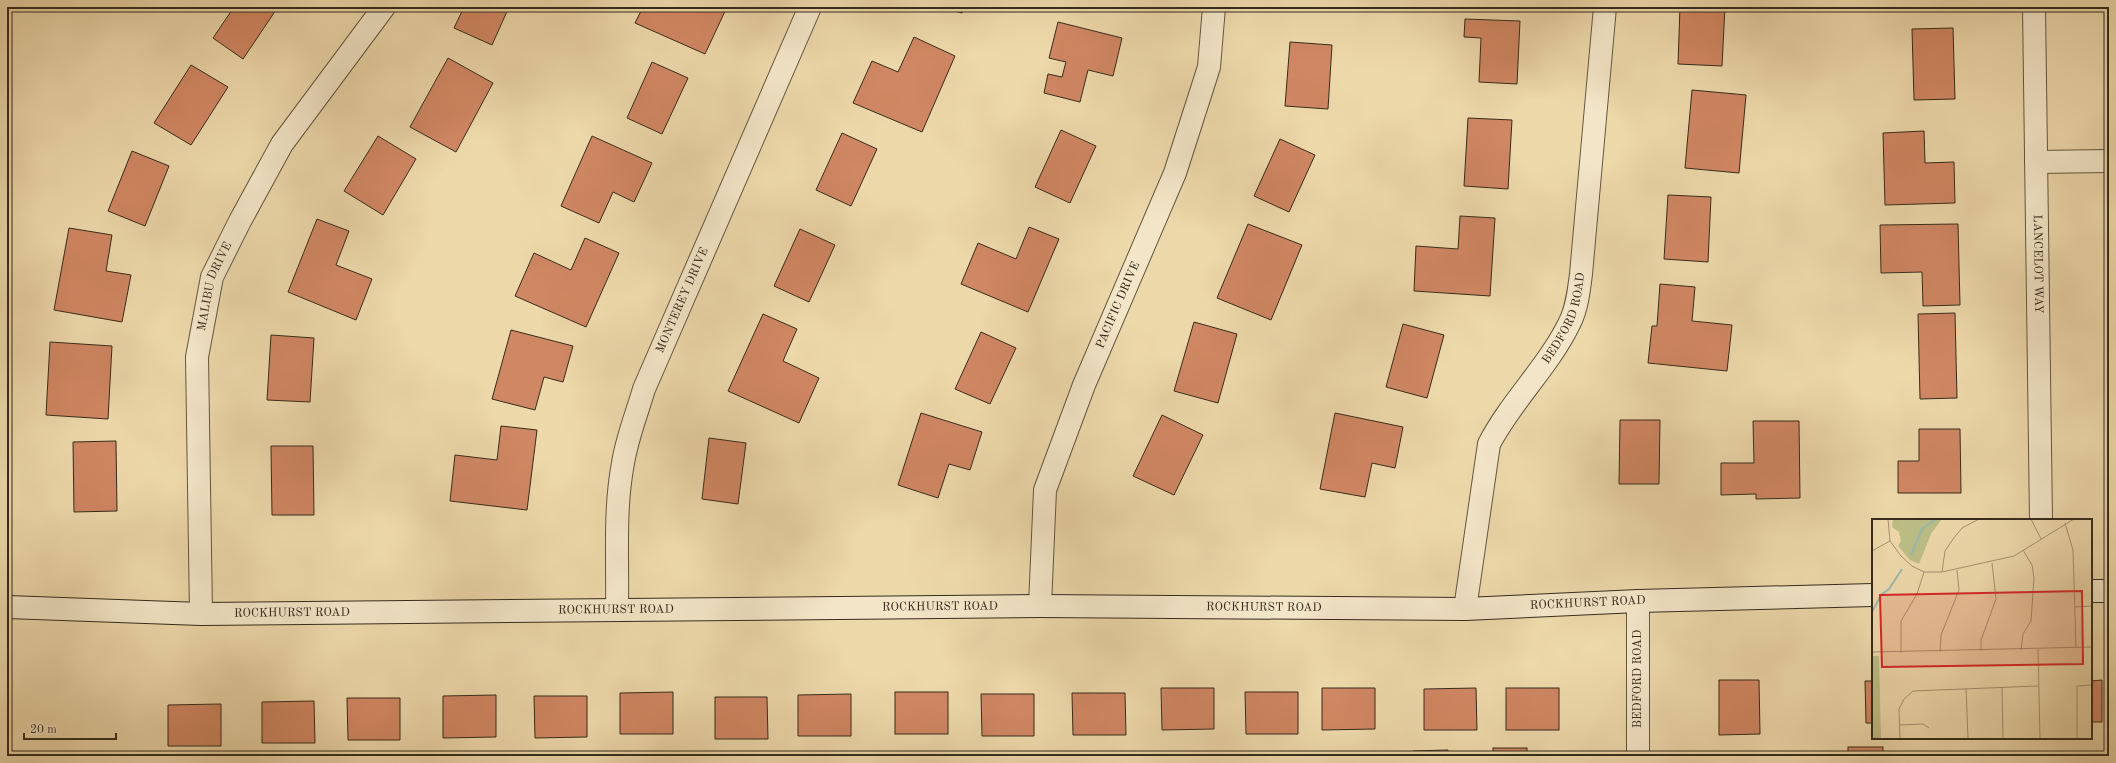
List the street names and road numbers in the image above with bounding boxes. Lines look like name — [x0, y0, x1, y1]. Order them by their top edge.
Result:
street label: LANCELOT WAY — [2031, 215, 2044, 314]
street label: MALIBU DRIVE — [196, 240, 234, 332]
street label: MONTEREY DRIVE — [654, 246, 711, 355]
street label: PACIFIC DRIVE — [1094, 260, 1142, 350]
street label: BEDFORD ROAD — [1540, 272, 1587, 366]
street label: ROCKHURST ROAD — [1530, 595, 1646, 612]
street label: ROCKHURST ROAD — [882, 600, 998, 614]
street label: ROCKHURST ROAD — [1206, 601, 1322, 614]
street label: ROCKHURST ROAD — [558, 603, 674, 617]
street label: ROCKHURST ROAD — [234, 607, 350, 620]
street label: BEDFORD ROAD — [1632, 630, 1644, 728]

